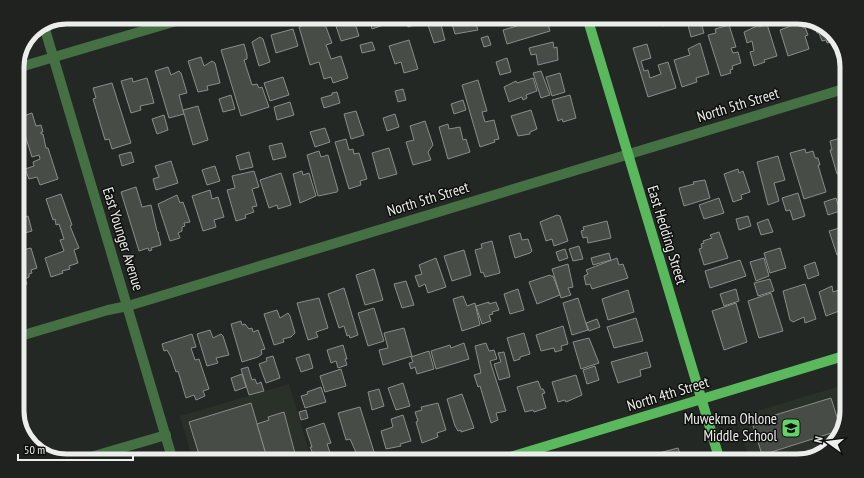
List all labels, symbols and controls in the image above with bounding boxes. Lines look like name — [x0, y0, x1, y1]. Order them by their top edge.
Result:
street label: North 5th Street — [695, 83, 781, 126]
street label: North 5th Street — [385, 177, 471, 220]
street label: East Hedding Street — [643, 183, 692, 287]
street label: East Younger Avenue — [99, 185, 148, 293]
street label: North 4th Street — [625, 372, 711, 415]
place label: Muwekma Ohlone Middle School — [684, 409, 777, 445]
school or university icon: Muwekma Ohlone Middle School — [780, 417, 802, 439]
north arrow — [808, 422, 848, 462]
text: N — [811, 435, 826, 444]
scale bar — [18, 436, 133, 462]
text: 50 m — [24, 442, 45, 457]

